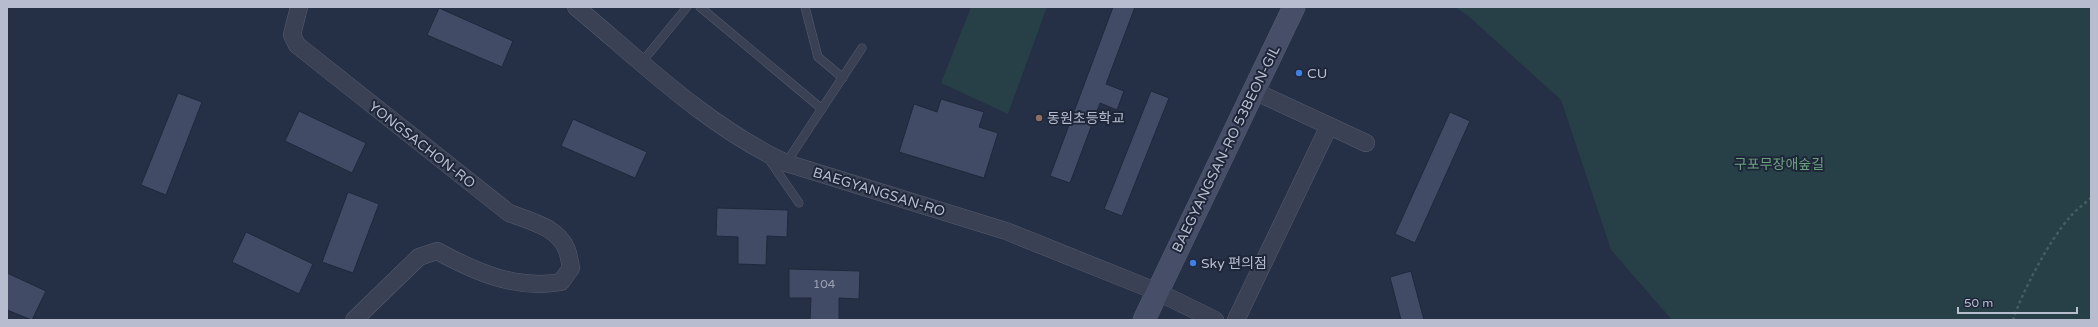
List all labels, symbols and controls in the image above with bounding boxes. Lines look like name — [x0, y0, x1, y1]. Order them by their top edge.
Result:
street label: BAEGYANGSAN-RO 53BEON-GIL — [1168, 43, 1284, 255]
place label: CU — [1307, 65, 1327, 82]
marker: CU — [1294, 68, 1304, 78]
street label: YONGSACHON-RO — [365, 98, 479, 192]
place label: 동원초등학교 — [1047, 110, 1124, 127]
marker: 동원초등학교 — [1034, 113, 1044, 123]
park label: 구포무장애숲길 — [1734, 156, 1824, 173]
street label: BAEGYANGSAN-RO — [811, 164, 947, 220]
place label: Sky 편의점 — [1201, 255, 1267, 272]
marker: Sky 편의점 — [1188, 258, 1198, 268]
house number: 104 — [813, 277, 836, 291]
scale bar — [1958, 289, 2077, 315]
text: 50 m — [1964, 296, 1993, 310]

